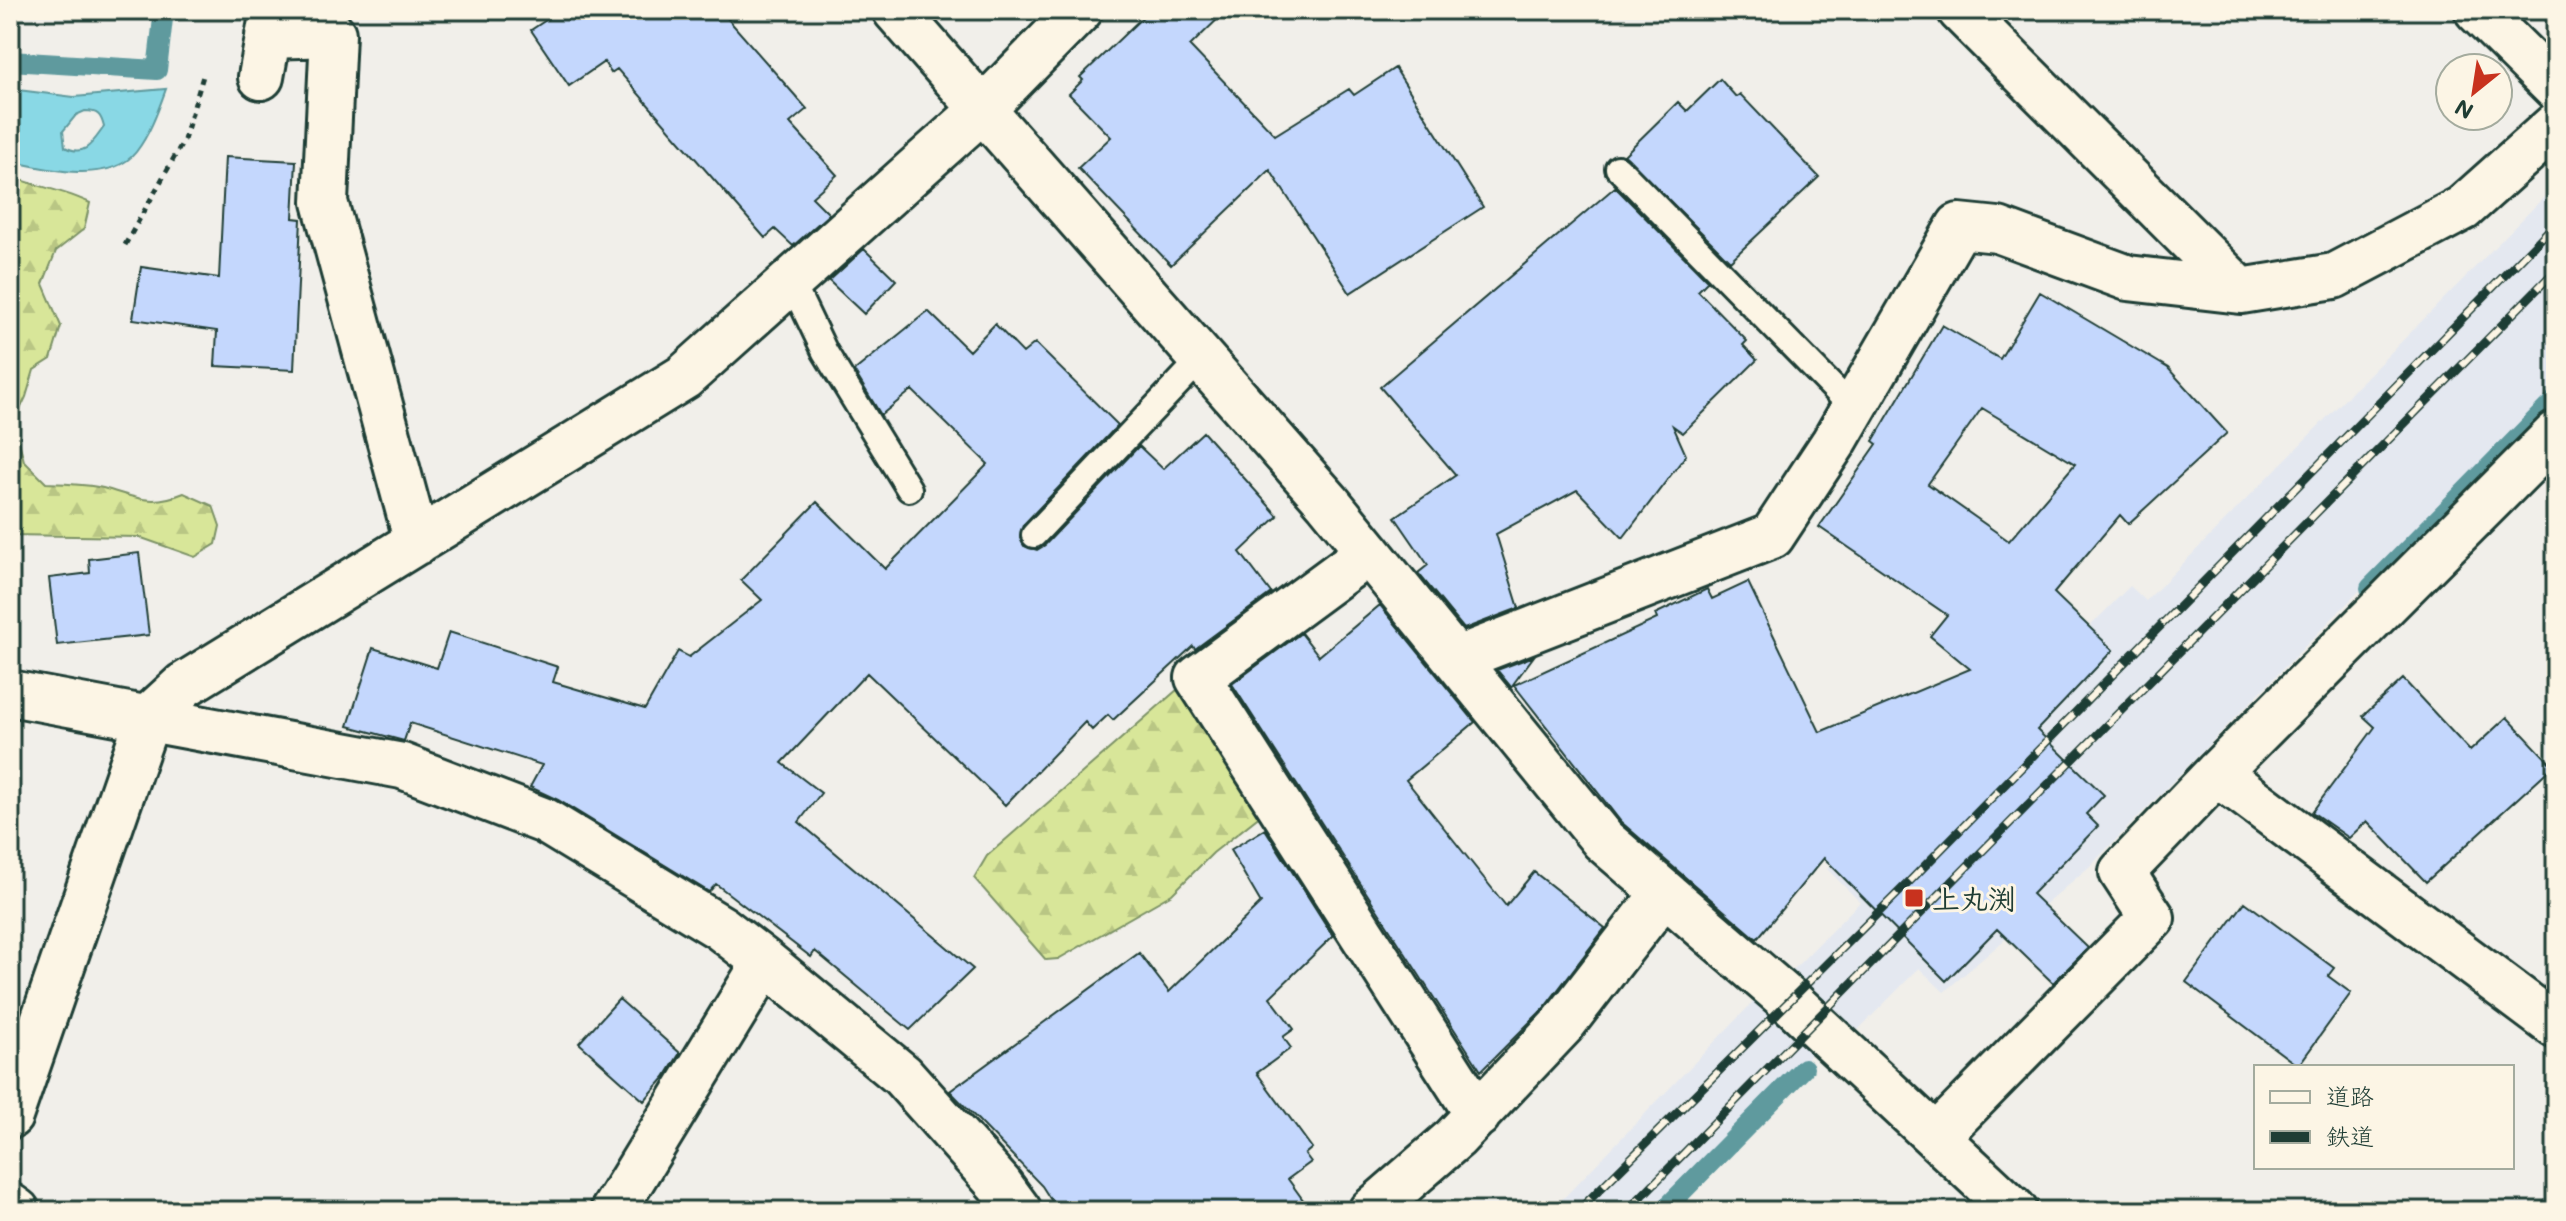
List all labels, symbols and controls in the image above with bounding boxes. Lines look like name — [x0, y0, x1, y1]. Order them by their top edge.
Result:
north arrow — [2434, 52, 2514, 132]
text: N — [2449, 93, 2478, 126]
place label: 上丸渕 — [1932, 880, 2016, 916]
marker: 上丸渕 — [1903, 887, 1925, 909]
legend — [2254, 1065, 2514, 1169]
text: 道路 — [2326, 1080, 2374, 1111]
text: 鉄道 — [2326, 1120, 2374, 1151]

